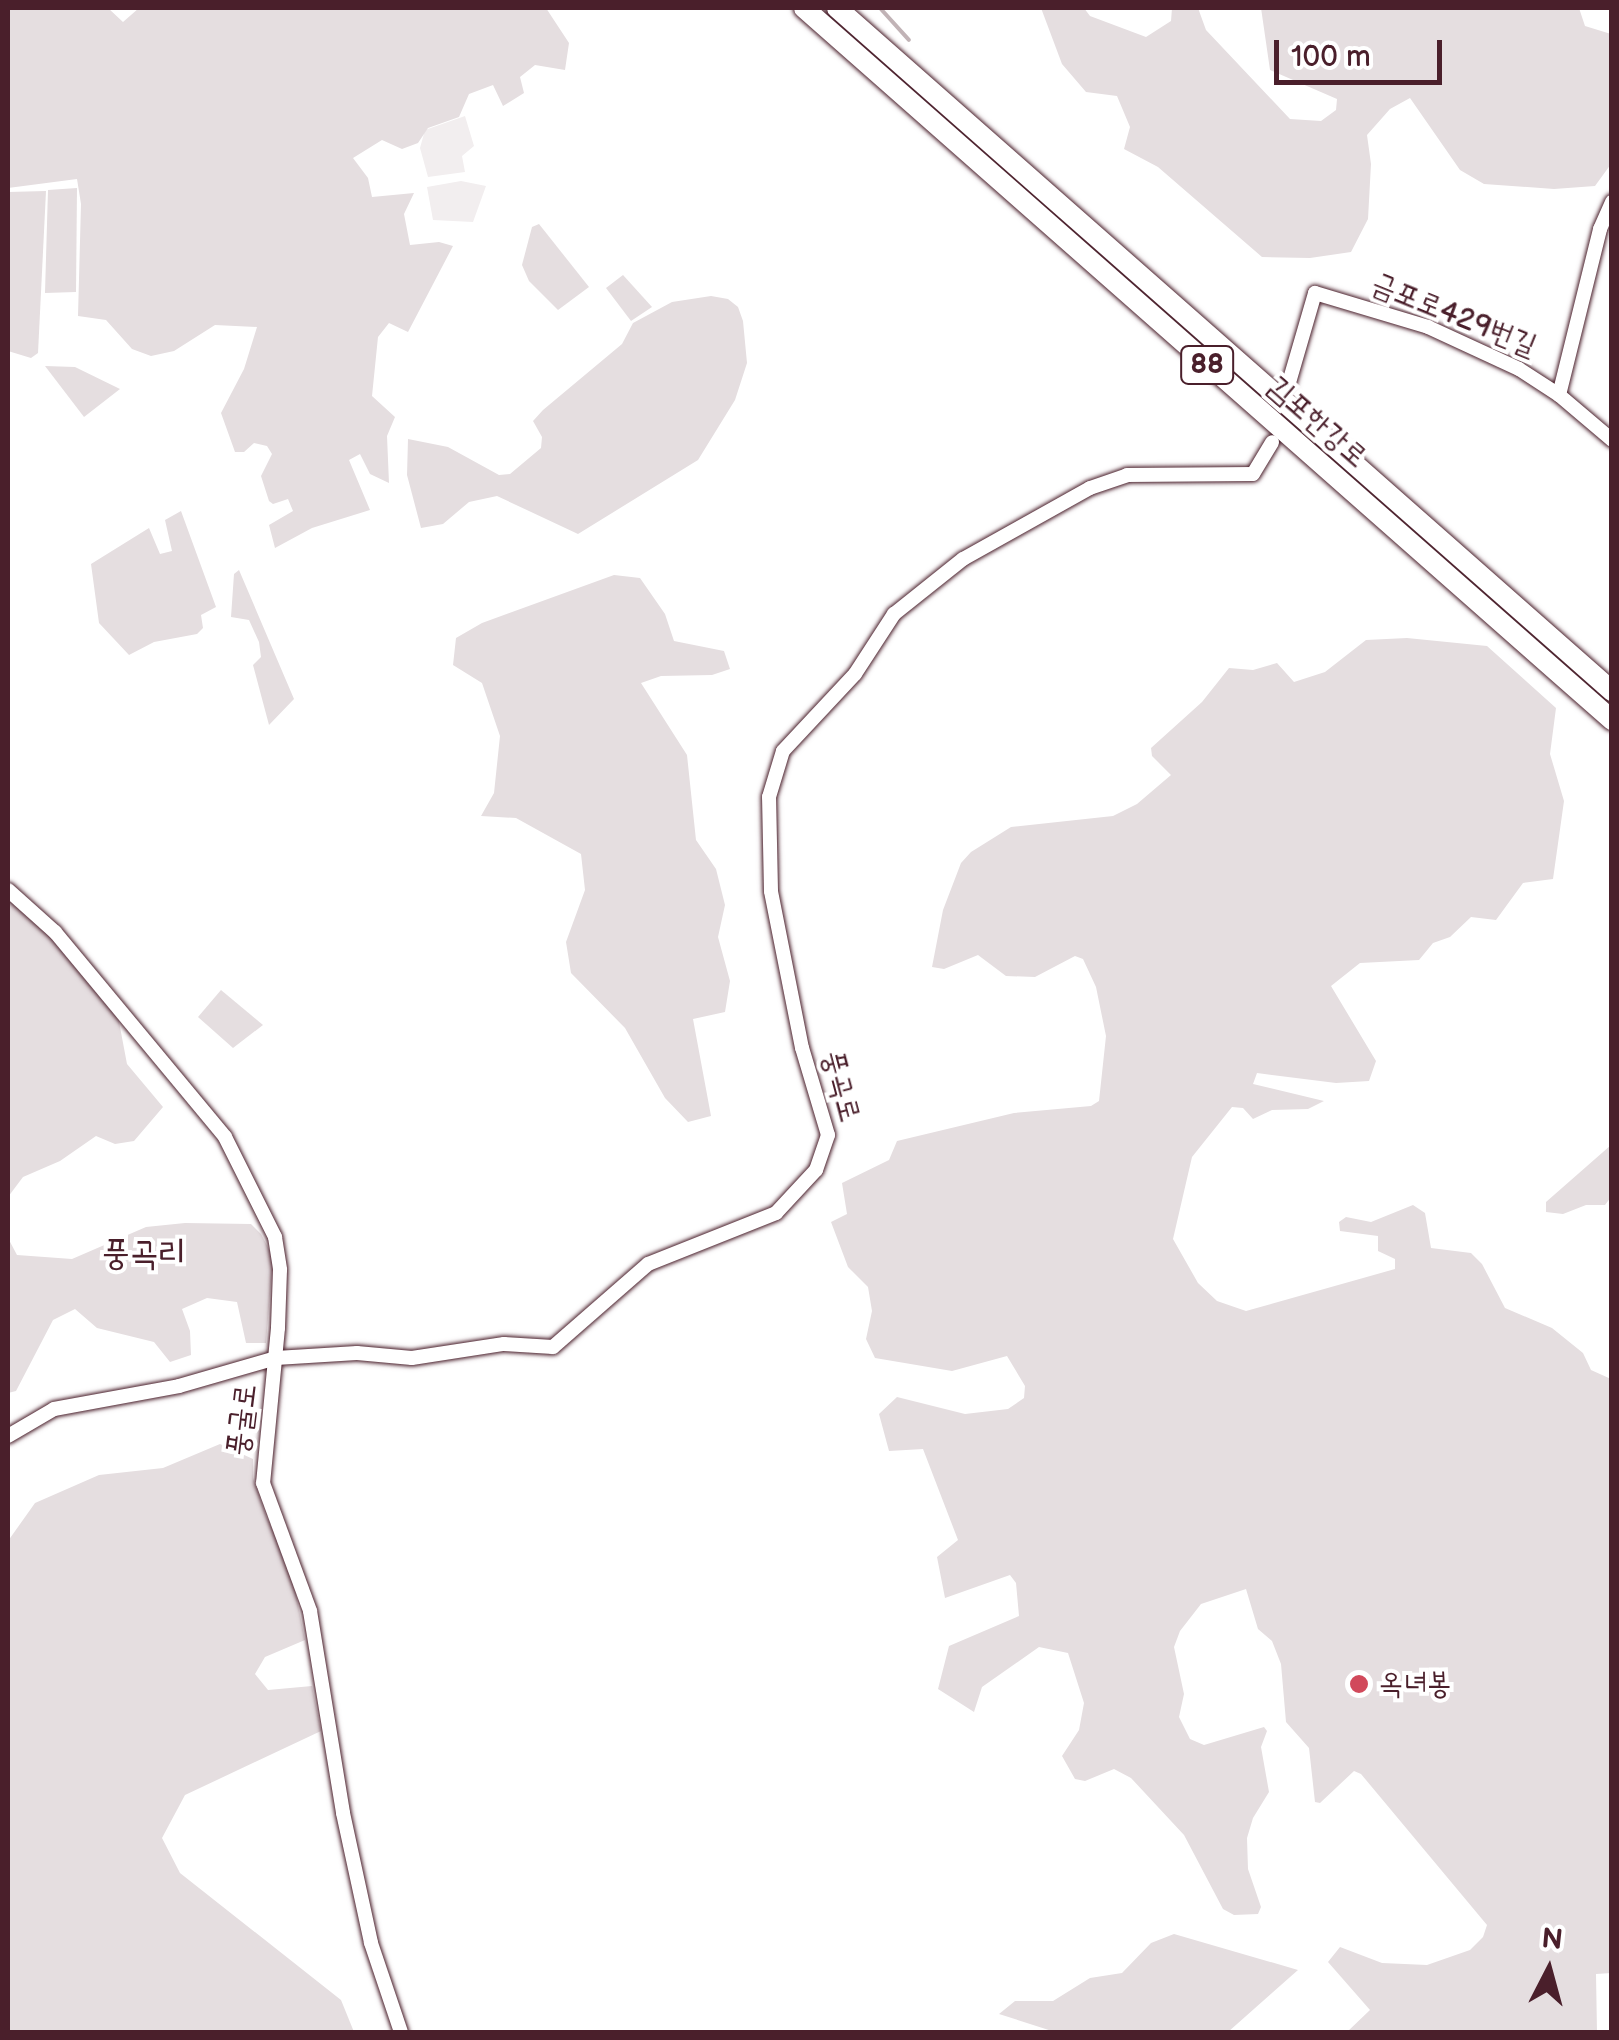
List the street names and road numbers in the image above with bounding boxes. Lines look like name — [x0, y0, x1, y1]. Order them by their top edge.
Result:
street label: 금포로429번길 — [1367, 266, 1541, 364]
road number: 88 — [1180, 342, 1234, 388]
street label: 김포한강로 — [1260, 369, 1374, 475]
street label: 풍곡로 — [814, 1046, 868, 1126]
street label: 풍굴로 — [220, 1382, 264, 1458]

